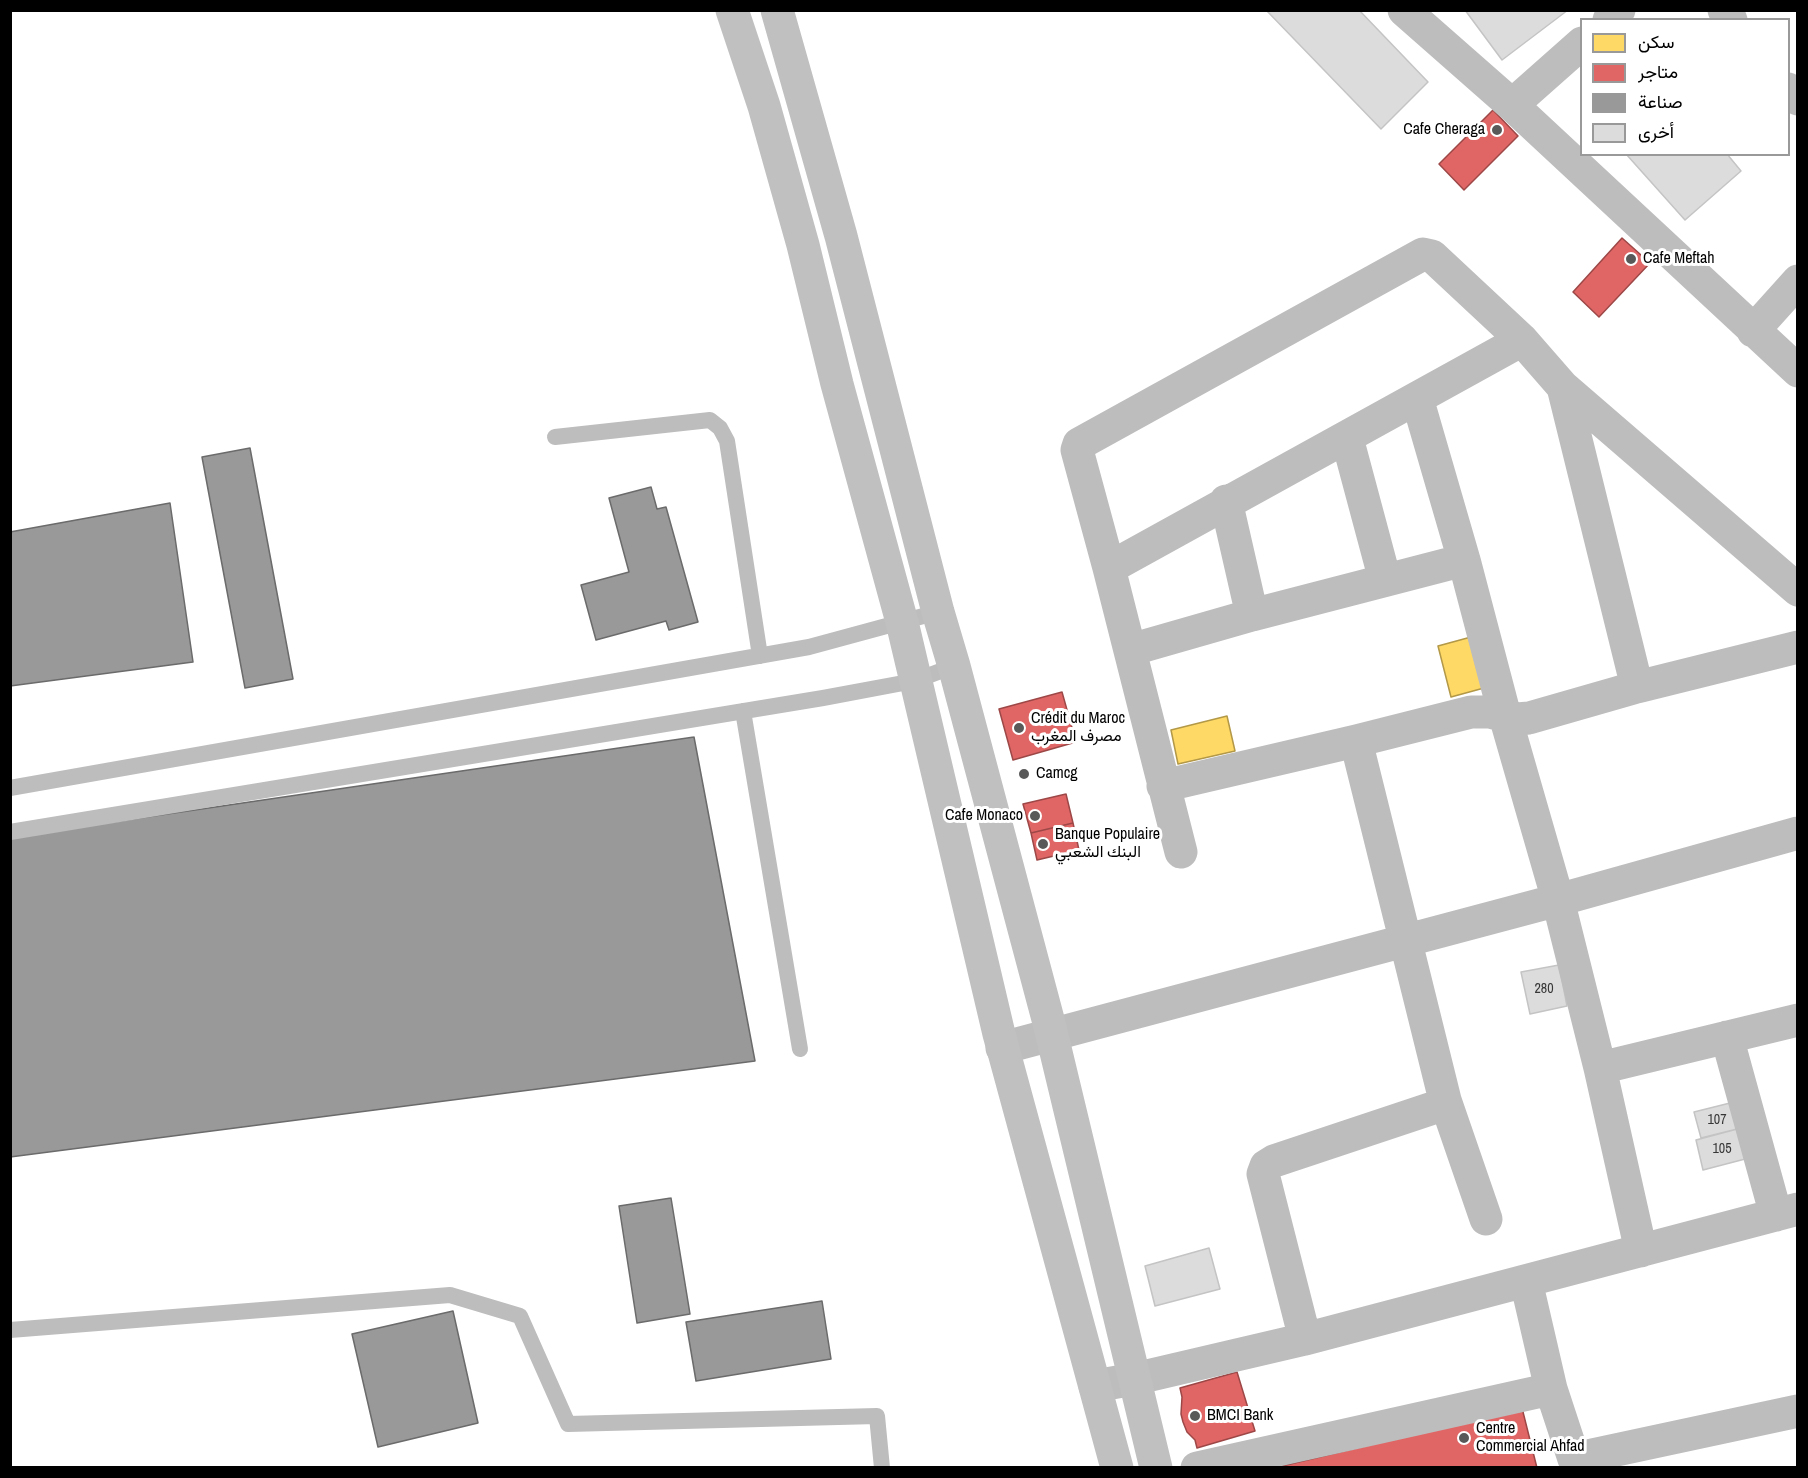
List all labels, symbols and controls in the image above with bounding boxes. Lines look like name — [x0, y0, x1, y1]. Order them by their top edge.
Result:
legend — [1580, 18, 1790, 156]
text: سكن — [1638, 29, 1674, 54]
text: متاجر — [1638, 59, 1678, 84]
text: صناعة — [1638, 89, 1683, 114]
text: أخرى — [1638, 119, 1674, 144]
place label: Cafe Cheraga — [1403, 120, 1485, 140]
marker: Cafe Cheraga — [1490, 123, 1504, 137]
place label: Cafe Meftah — [1643, 249, 1714, 269]
marker: Cafe Meftah — [1624, 252, 1638, 266]
place label: Crédit du Maroc مصرف المغرب — [1031, 709, 1125, 747]
marker: Crédit du Maroc مصرف المغرب — [1012, 721, 1026, 735]
place label: Camcg — [1036, 764, 1078, 784]
marker: Camcg — [1017, 767, 1031, 781]
place label: Cafe Monaco — [945, 806, 1023, 826]
marker: Cafe Monaco — [1028, 809, 1042, 823]
place label: Banque Populaire البنك الشعبي — [1055, 825, 1160, 863]
marker: Banque Populaire البنك الشعبي — [1036, 837, 1050, 851]
house number: 280 — [1534, 981, 1554, 997]
house number: 107 — [1707, 1112, 1727, 1128]
house number: 105 — [1712, 1141, 1732, 1157]
place label: BMCI Bank — [1207, 1406, 1273, 1426]
marker: BMCI Bank — [1188, 1409, 1202, 1423]
place label: Centre Commercial Ahfad — [1476, 1419, 1585, 1457]
marker: Centre Commercial Ahfad — [1457, 1431, 1471, 1445]

